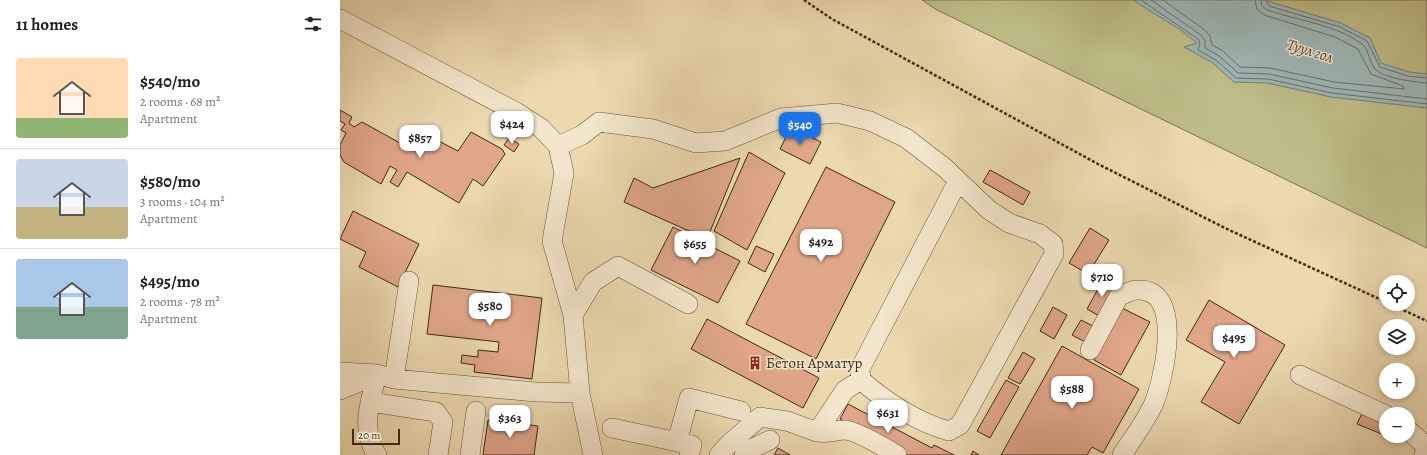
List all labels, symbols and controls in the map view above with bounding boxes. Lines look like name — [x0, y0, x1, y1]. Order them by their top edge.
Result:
text: 11 homes — [16, 13, 78, 36]
icon: filters — [302, 13, 324, 35]
water label: Туул гол — [1284, 34, 1337, 69]
text: $540/mo — [140, 70, 200, 93]
icon: home — [48, 74, 96, 122]
text: 2 rooms · 68 m² — [140, 93, 220, 110]
text: Apartment — [140, 110, 198, 127]
pin: $424 — [488, 111, 536, 145]
pin: $540 — [776, 112, 824, 146]
text: $424 — [500, 115, 524, 132]
text: $540 — [788, 116, 812, 133]
pin: $857 — [396, 125, 444, 159]
text: $857 — [408, 129, 432, 146]
text: $580/mo — [140, 170, 201, 193]
icon: home — [48, 175, 96, 223]
text: 3 rooms · 104 m² — [140, 193, 224, 210]
text: Apartment — [140, 210, 198, 227]
pin: $492 — [797, 229, 845, 263]
pin: $655 — [671, 231, 719, 265]
text: $492 — [809, 233, 833, 250]
text: $655 — [683, 235, 707, 252]
pin: $710 — [1078, 264, 1126, 298]
text: $710 — [1091, 268, 1113, 285]
text: $495/mo — [140, 270, 200, 293]
icon: home — [48, 275, 96, 323]
map controls — [1379, 275, 1415, 443]
button: locate — [1379, 275, 1415, 311]
text: 2 rooms · 78 m² — [140, 293, 220, 310]
pin: $580 — [466, 293, 514, 327]
text: $580 — [478, 297, 502, 314]
text: Apartment — [140, 310, 198, 327]
button: layers — [1379, 319, 1415, 355]
pin: $495 — [1210, 325, 1258, 359]
text: $495 — [1222, 329, 1246, 346]
place label: Бетон Арматур — [766, 353, 863, 373]
building icon: Бетон Арматур — [747, 355, 763, 371]
button: + — [1379, 363, 1415, 399]
pin: $588 — [1048, 376, 1096, 410]
text: $588 — [1060, 380, 1084, 397]
pin: $631 — [864, 400, 912, 434]
text: $631 — [877, 404, 899, 421]
pin: $363 — [486, 405, 534, 439]
button: − — [1379, 407, 1415, 443]
text: $363 — [498, 409, 522, 426]
scale bar — [352, 427, 400, 446]
text: 20 m — [358, 428, 380, 443]

